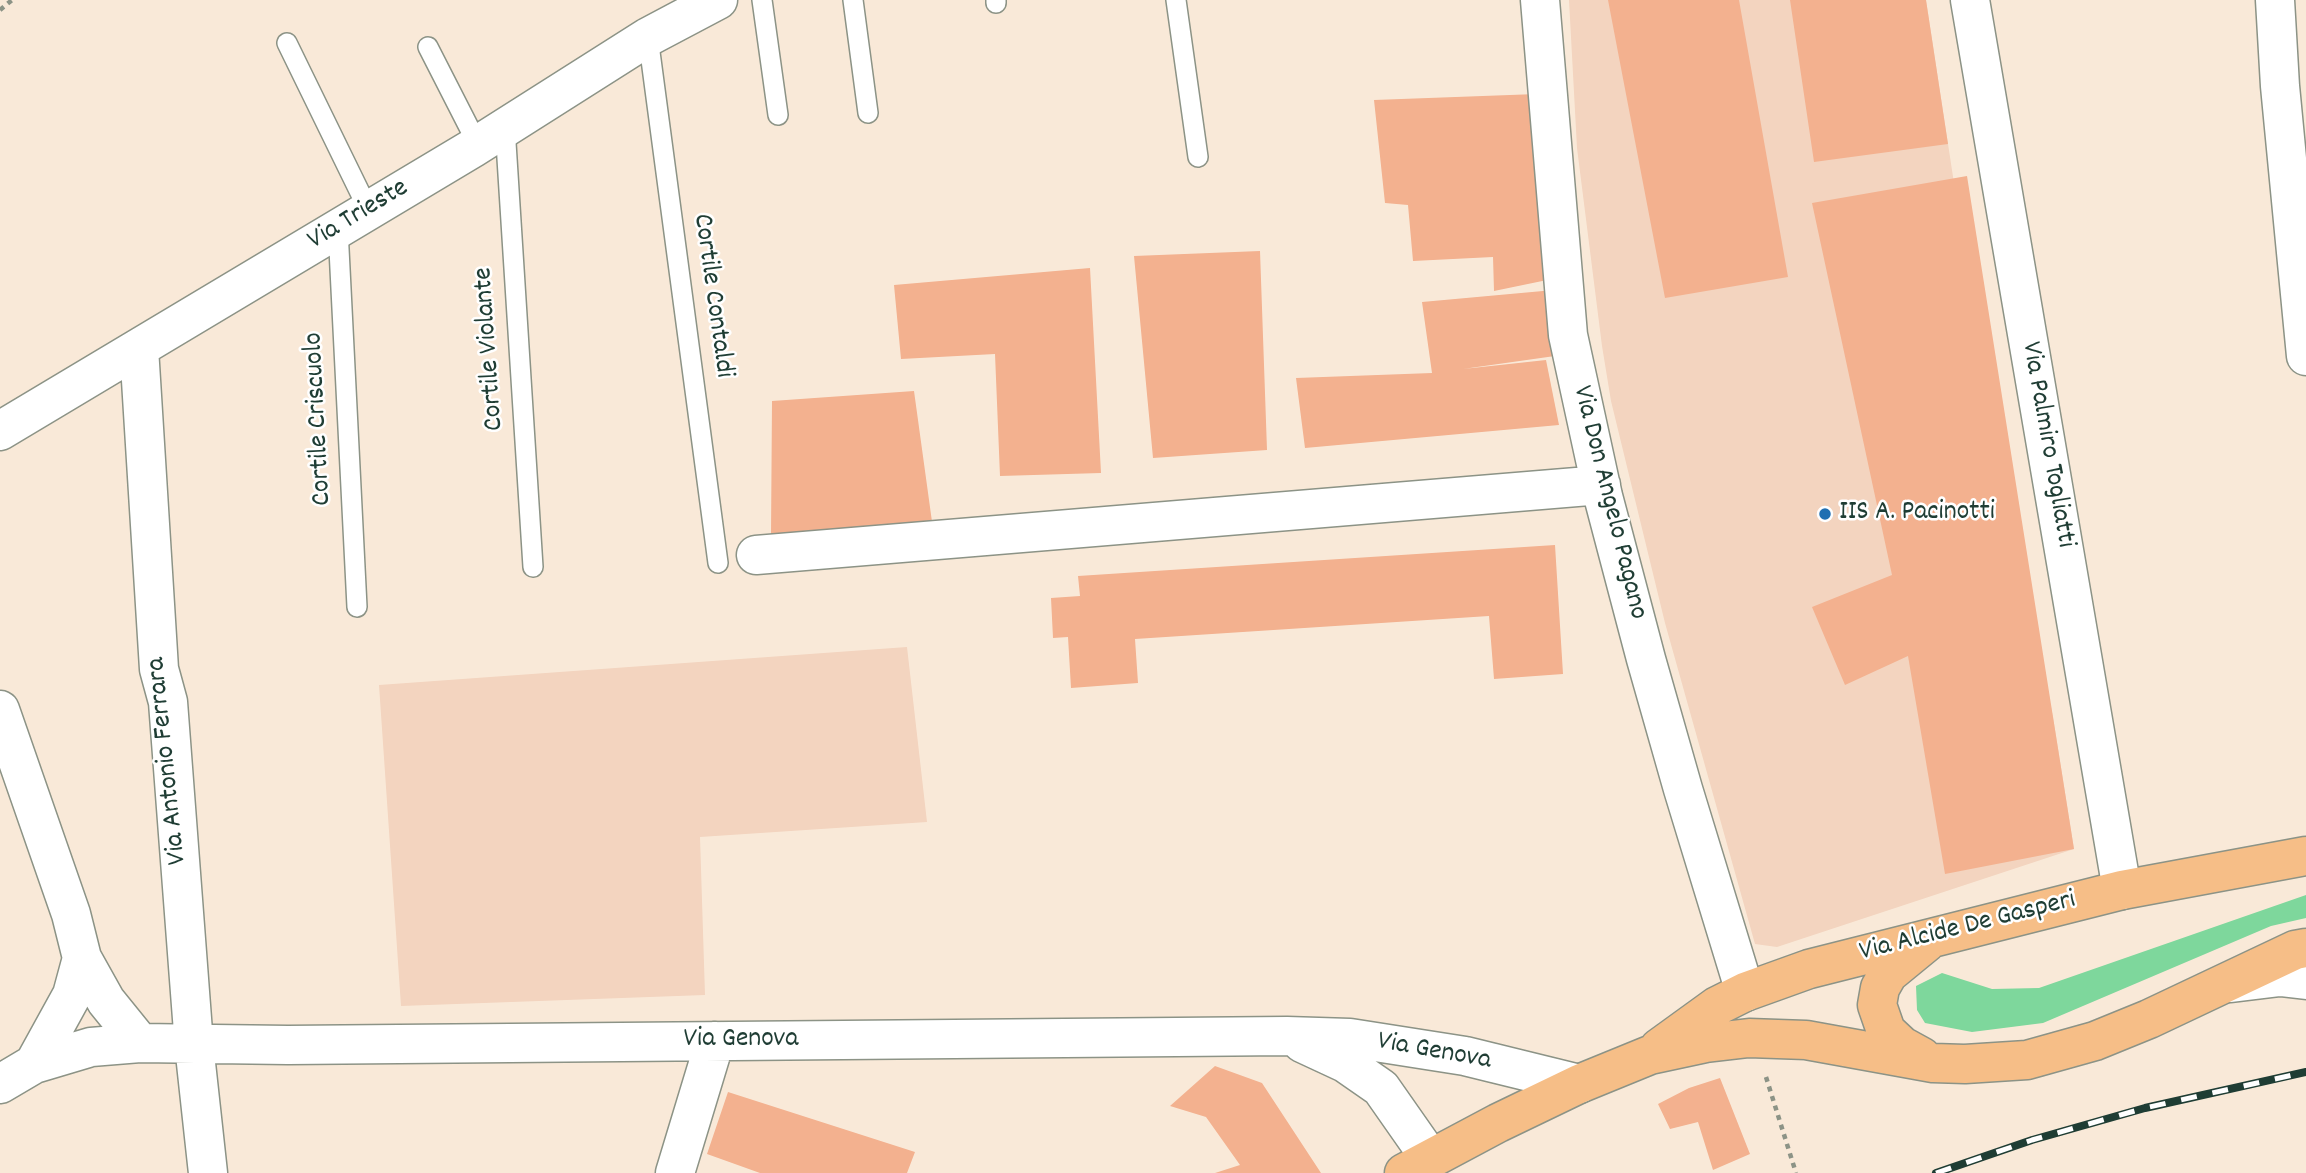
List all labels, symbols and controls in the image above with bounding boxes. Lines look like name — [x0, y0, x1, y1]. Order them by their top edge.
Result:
street label: Via Trieste — [303, 173, 415, 259]
street label: Cortile Contaldi — [683, 212, 739, 380]
street label: Cortile Violante — [469, 266, 513, 432]
street label: Cortile Criscuolo — [299, 331, 341, 507]
street label: Via Palmiro Togliatti — [2011, 339, 2081, 551]
street label: Via Don Angelo Pagano — [1563, 383, 1653, 623]
place label: IIS A. Pacinotti — [1839, 497, 1995, 531]
marker: IIS A. Pacinotti — [1817, 506, 1833, 522]
street label: Via Antonio Ferrara — [141, 656, 197, 866]
street label: Via Alcide De Gasperi — [1857, 885, 2079, 971]
street label: Via Genova — [684, 1024, 798, 1058]
street label: Via Genova — [1375, 1026, 1493, 1080]

